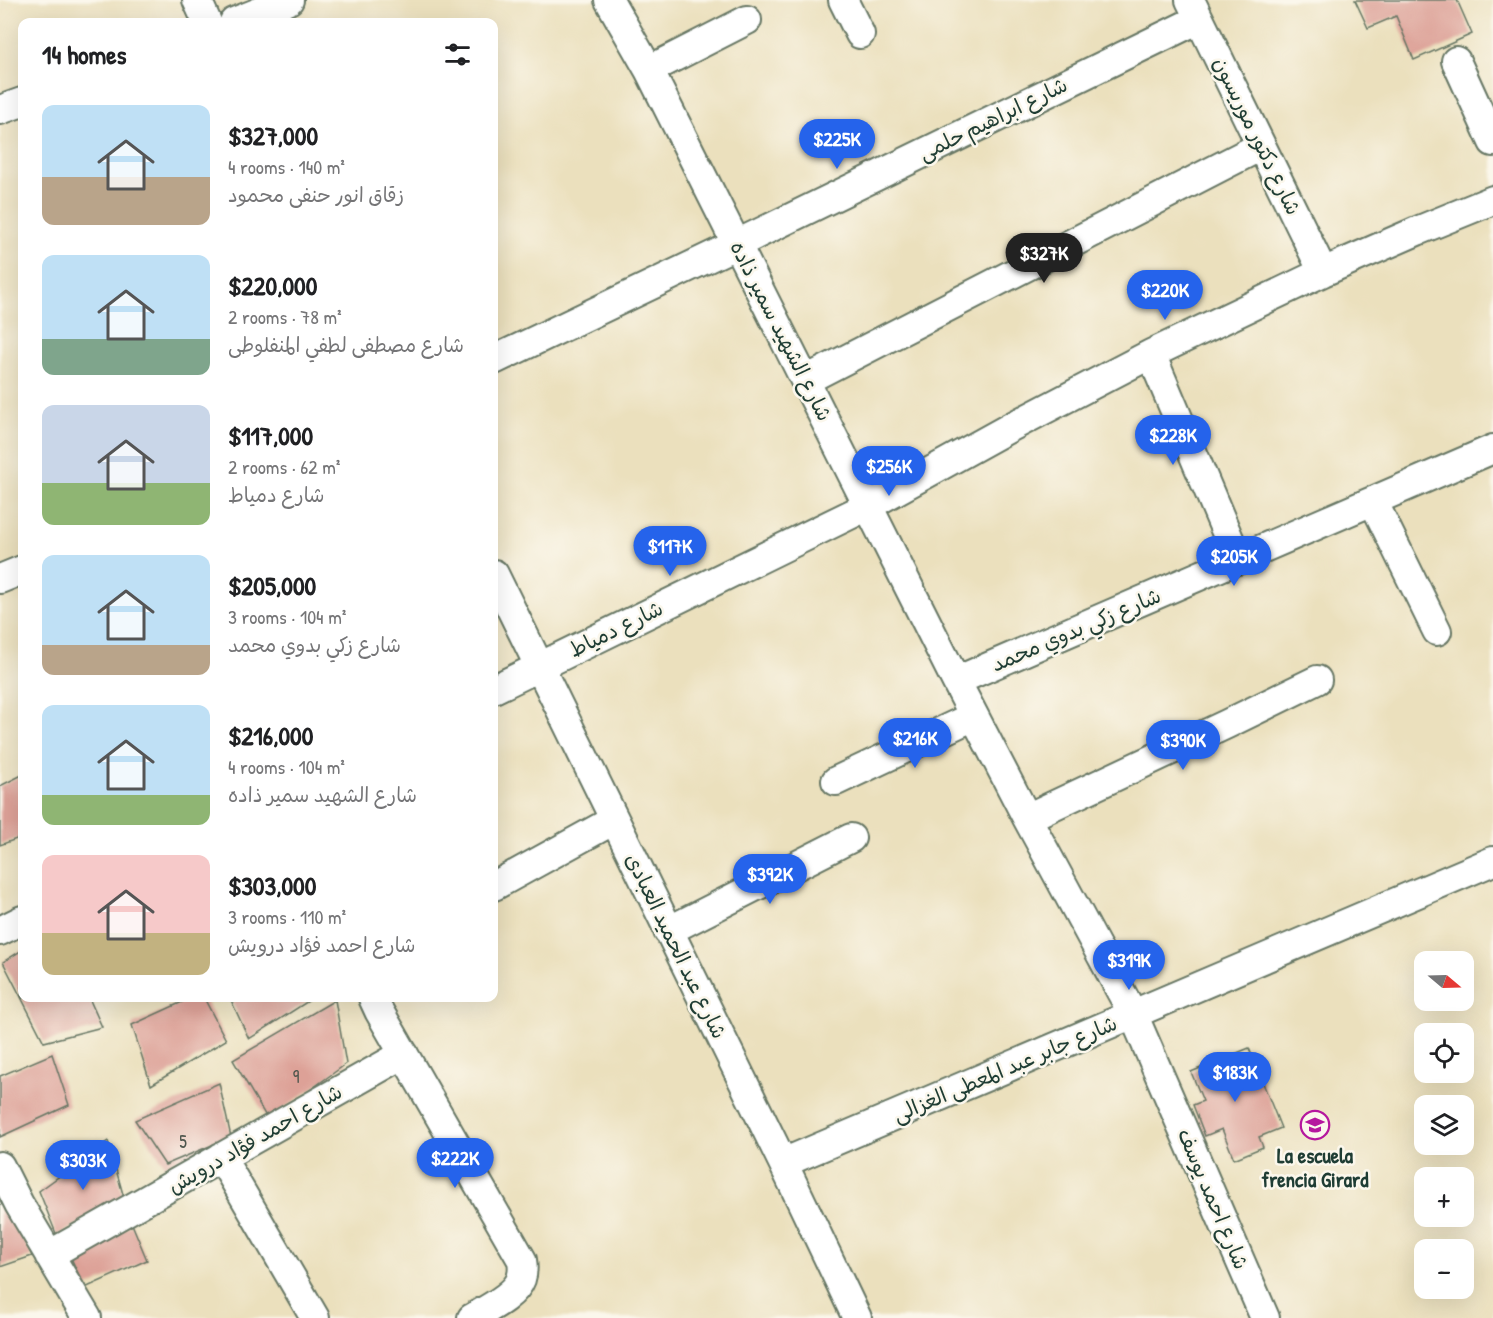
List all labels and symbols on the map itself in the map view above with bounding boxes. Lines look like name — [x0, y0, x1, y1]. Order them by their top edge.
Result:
street label: شارع دكتور موريسون — [1206, 52, 1308, 220]
street label: شارع ابراهيم حلمى — [913, 70, 1073, 169]
pin: $225K — [795, 119, 879, 170]
pin: $327K — [1002, 233, 1086, 284]
street label: شارع الشهيد سمير ذاده — [723, 236, 839, 426]
pin: $220K — [1123, 270, 1207, 321]
pin: $228K — [1131, 415, 1215, 466]
pin: $256K — [847, 446, 931, 497]
pin: $117K — [628, 526, 712, 577]
pin: $205K — [1192, 536, 1276, 587]
street label: شارع زكي بدوي محمد — [986, 581, 1167, 683]
street label: شارع دمياط — [564, 593, 668, 665]
pin: $216K — [873, 718, 957, 769]
pin: $390K — [1141, 720, 1225, 771]
street label: شارع عبد الحميد العبادى — [618, 848, 734, 1044]
pin: $392K — [728, 854, 812, 905]
pin: $319K — [1087, 940, 1171, 991]
north arrow — [1414, 951, 1474, 1011]
street label: شارع جابر عبد المعطى الغزالى — [888, 1008, 1122, 1130]
pin: $183K — [1193, 1052, 1277, 1103]
house number: 9 — [293, 1064, 300, 1089]
street label: شارع احمد فؤاد درويش — [162, 1077, 348, 1201]
school or university icon: La escuela frencia Girard — [1299, 1109, 1331, 1141]
street label: شارع احمد يوسف — [1170, 1124, 1256, 1274]
house number: 5 — [179, 1129, 187, 1154]
pin: $222K — [413, 1138, 497, 1189]
pin: $303K — [41, 1140, 125, 1191]
place label: La escuela frencia Girard — [1262, 1141, 1369, 1194]

